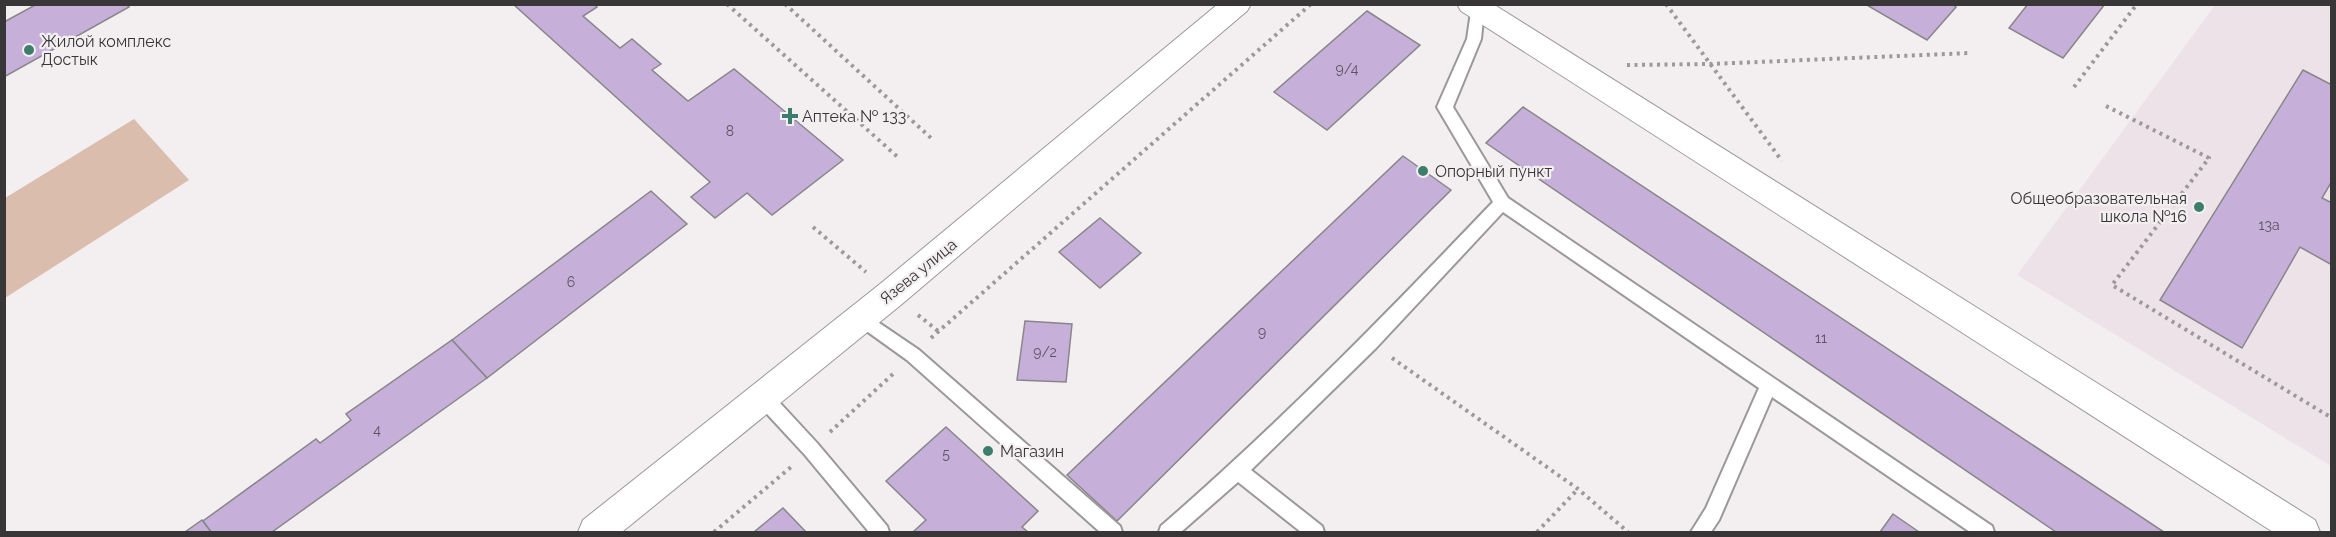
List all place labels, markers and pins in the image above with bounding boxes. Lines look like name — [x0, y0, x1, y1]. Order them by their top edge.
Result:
place label: Жилой комплекс Достык — [41, 32, 172, 69]
marker: Жилой комплекс Достык — [22, 43, 36, 57]
place label: Аптека № 133 — [802, 107, 906, 126]
marker: Аптека № 133 — [783, 109, 797, 123]
place label: Опорный пункт — [1435, 162, 1553, 181]
marker: Опорный пункт — [1416, 164, 1430, 178]
place label: Общеобразовательная школа №16 — [2011, 189, 2187, 226]
marker: Общеобразовательная школа №16 — [2192, 200, 2206, 214]
place label: Магазин — [1000, 442, 1064, 461]
marker: Магазин — [981, 444, 995, 458]

